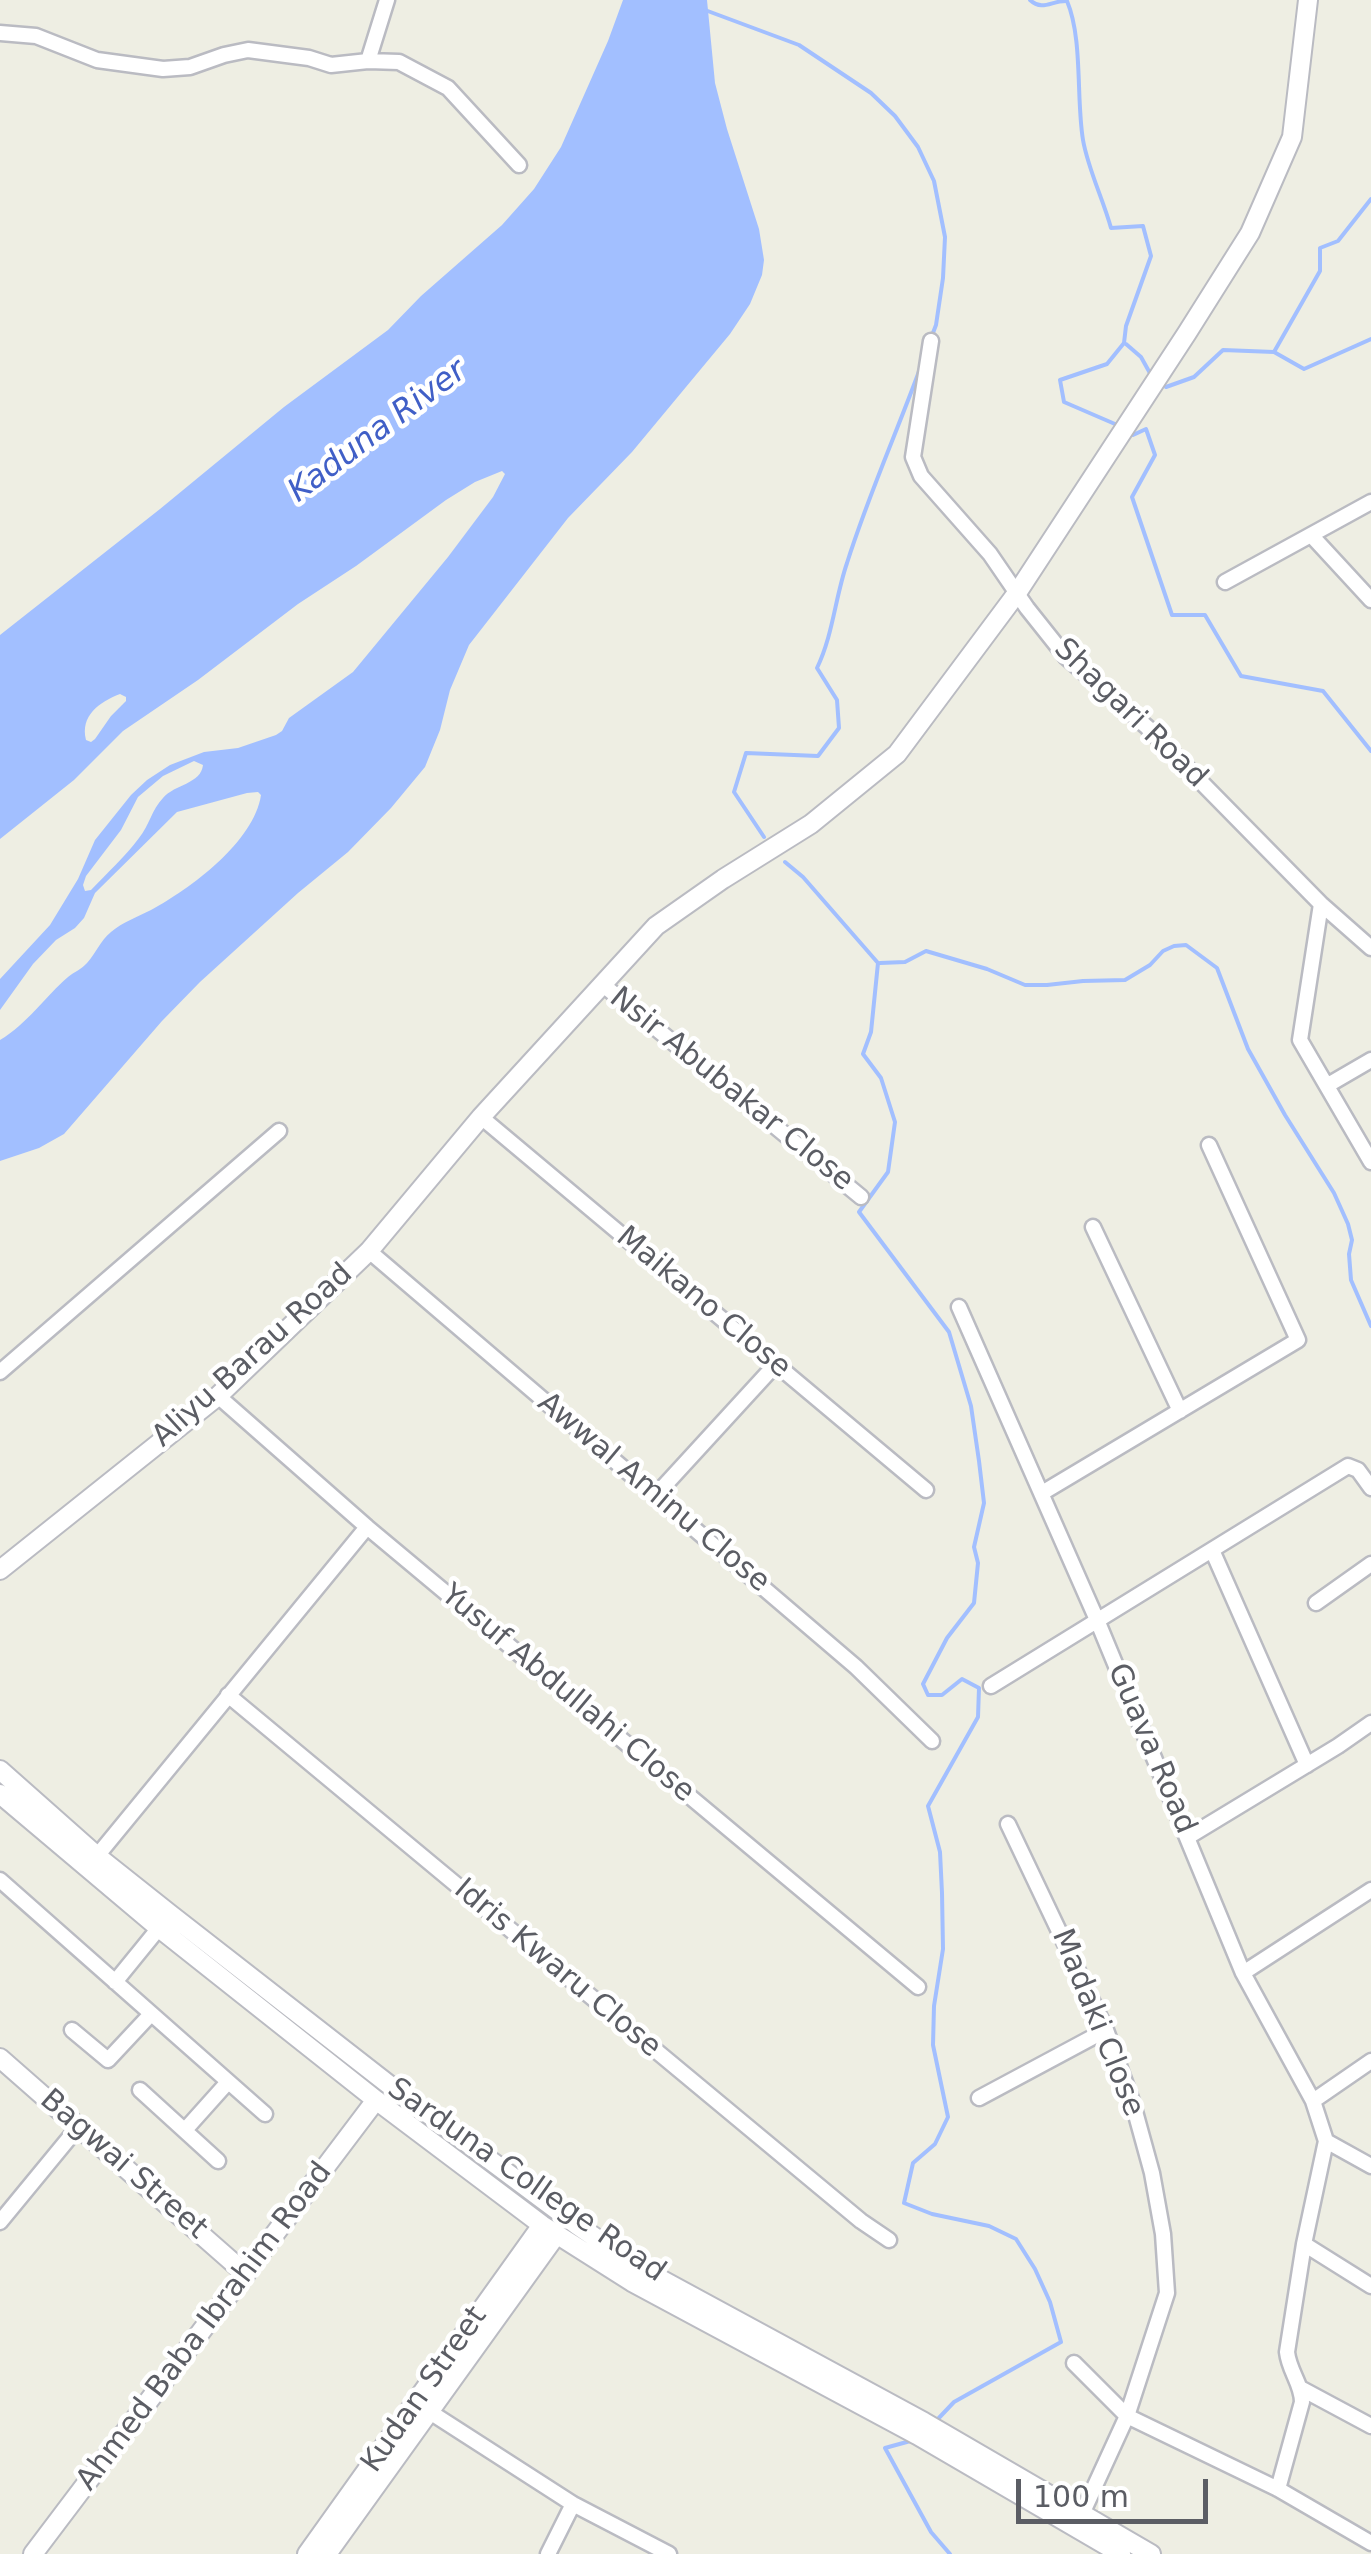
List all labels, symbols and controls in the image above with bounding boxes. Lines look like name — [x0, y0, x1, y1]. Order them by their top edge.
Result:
water label: Kaduna River — [281, 353, 475, 511]
street label: Shagari Road — [1046, 632, 1214, 796]
street label: Nsir Abubakar Close — [602, 981, 860, 1199]
street label: Maikano Close — [609, 1220, 797, 1386]
street label: Aliyu Barau Road — [145, 1257, 361, 1455]
street label: Awwal Aminu Close — [530, 1385, 776, 1601]
street label: Yusuf Abdullahi Close — [433, 1577, 701, 1811]
street label: Guava Road — [1099, 1658, 1203, 1840]
street label: Idris Kwaru Close — [446, 1872, 668, 2066]
street label: Madaki Close — [1043, 1924, 1151, 2122]
street label: Sarduna College Road — [380, 2071, 672, 2291]
street label: Bagwai Street — [32, 2083, 214, 2247]
street label: Ahmed Baba Ibrahim Road — [70, 2156, 340, 2498]
street label: Kudan Street — [355, 2300, 495, 2480]
scale bar — [1021, 2459, 1214, 2521]
text: 100 m — [1033, 2479, 1129, 2514]

